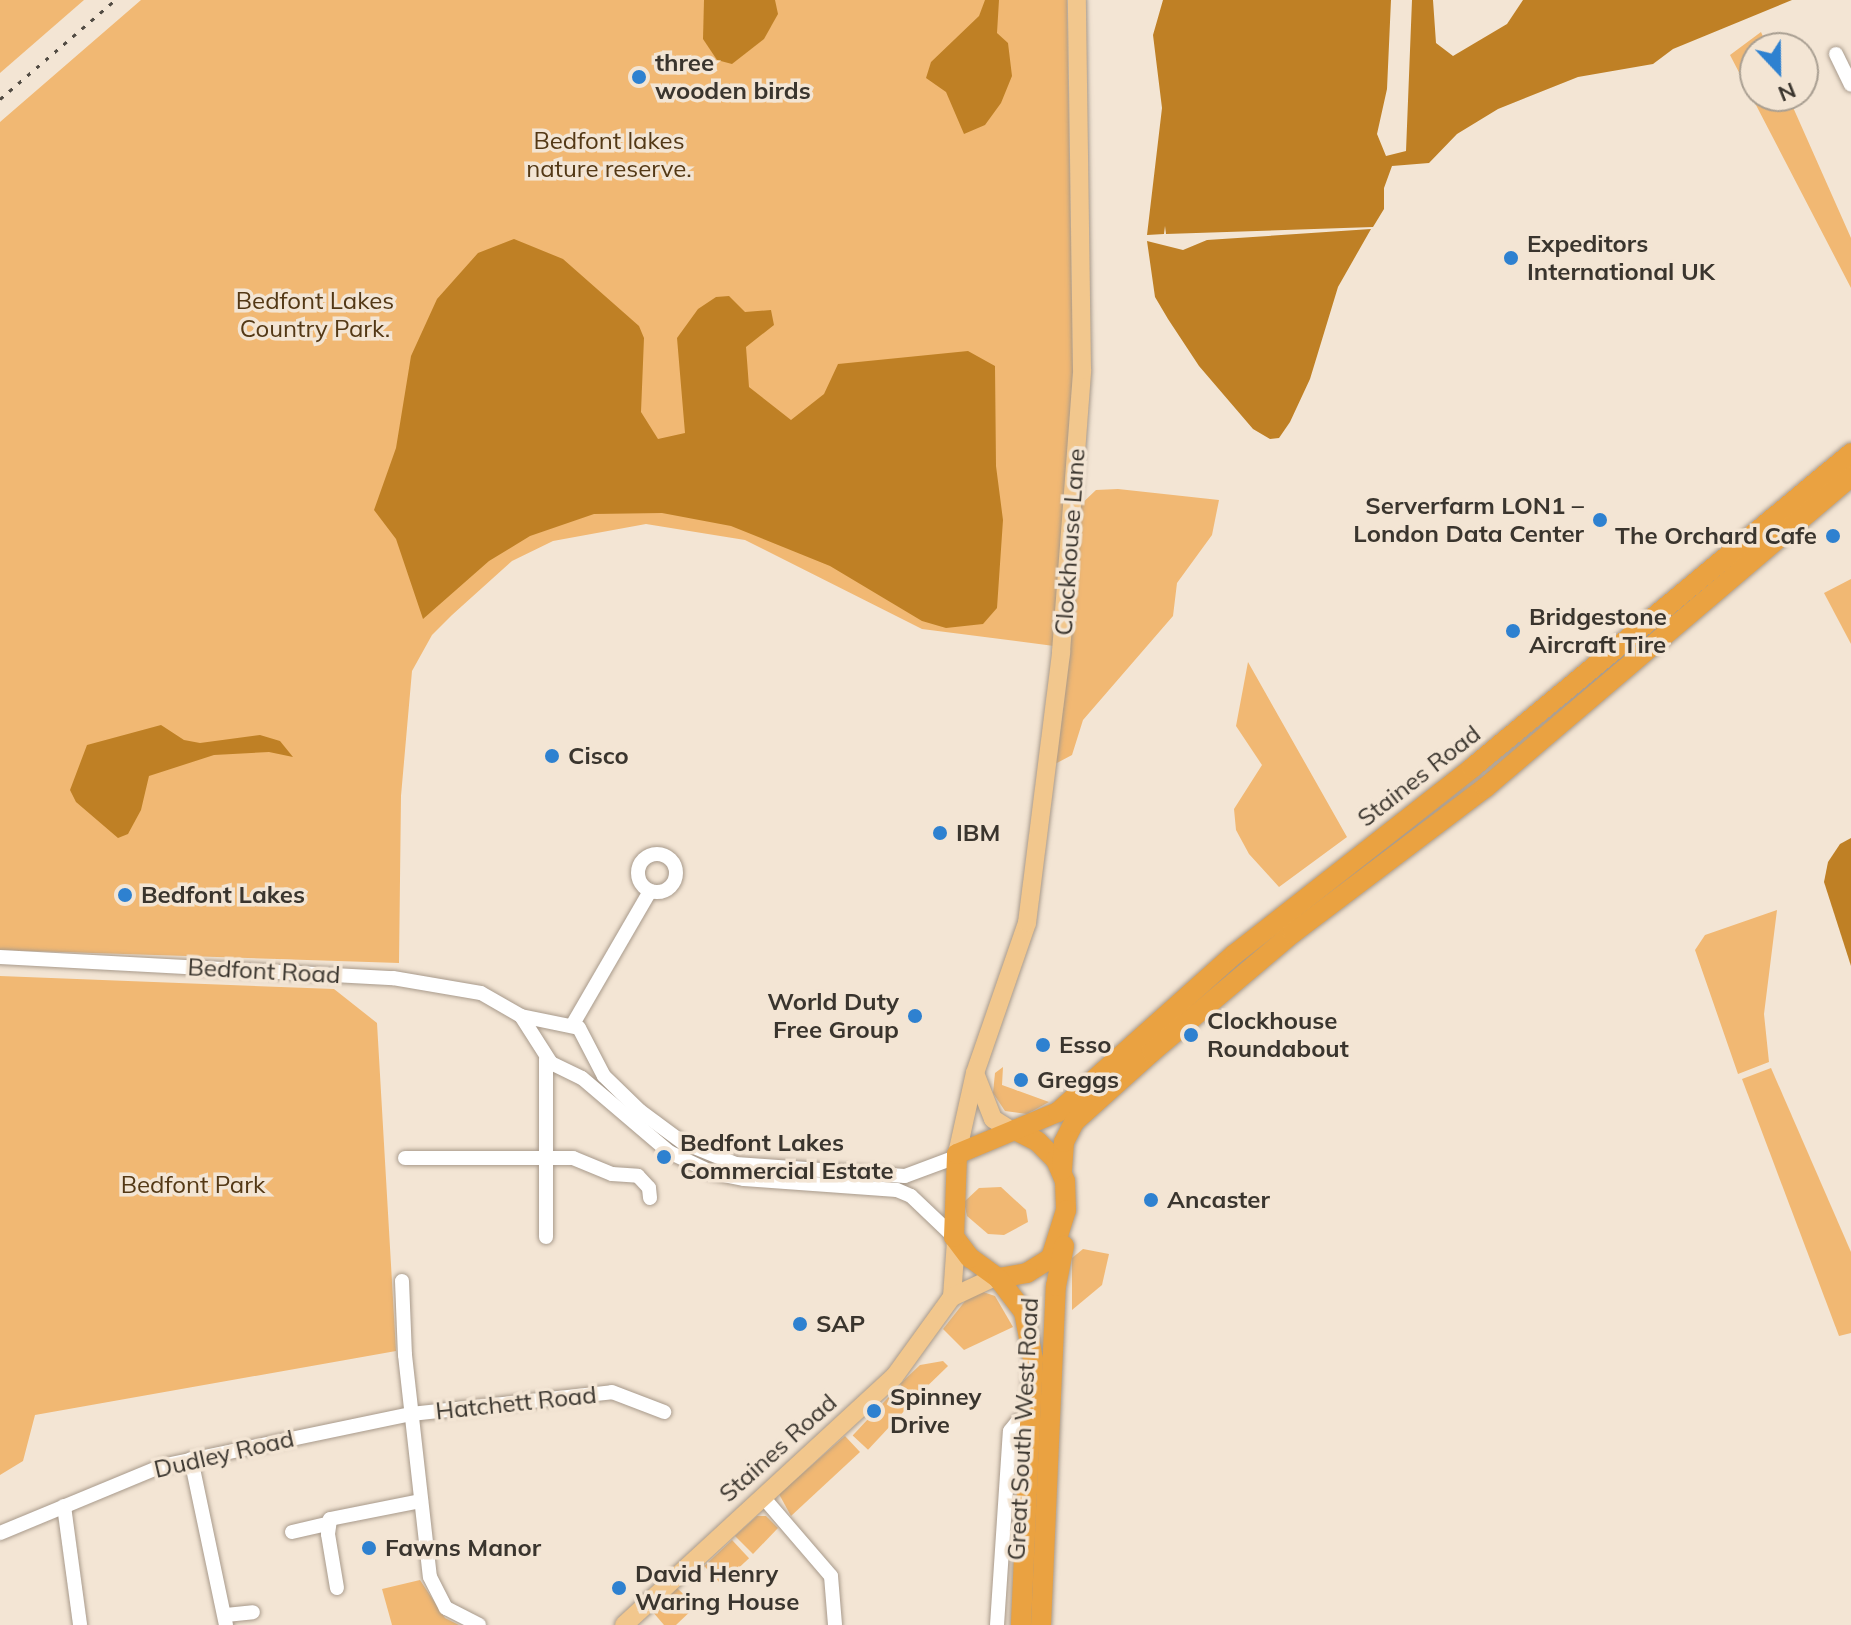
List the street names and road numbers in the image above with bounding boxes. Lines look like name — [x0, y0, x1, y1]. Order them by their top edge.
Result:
street label: Clockhouse Lane — [1049, 447, 1091, 637]
street label: Staines Road — [1352, 719, 1486, 833]
street label: Bedfont Road — [187, 953, 341, 989]
street label: Great South West Road — [1002, 1297, 1044, 1561]
street label: Hatchett Road — [434, 1380, 598, 1426]
street label: Staines Road — [714, 1388, 842, 1508]
street label: Dudley Road — [151, 1424, 297, 1484]

